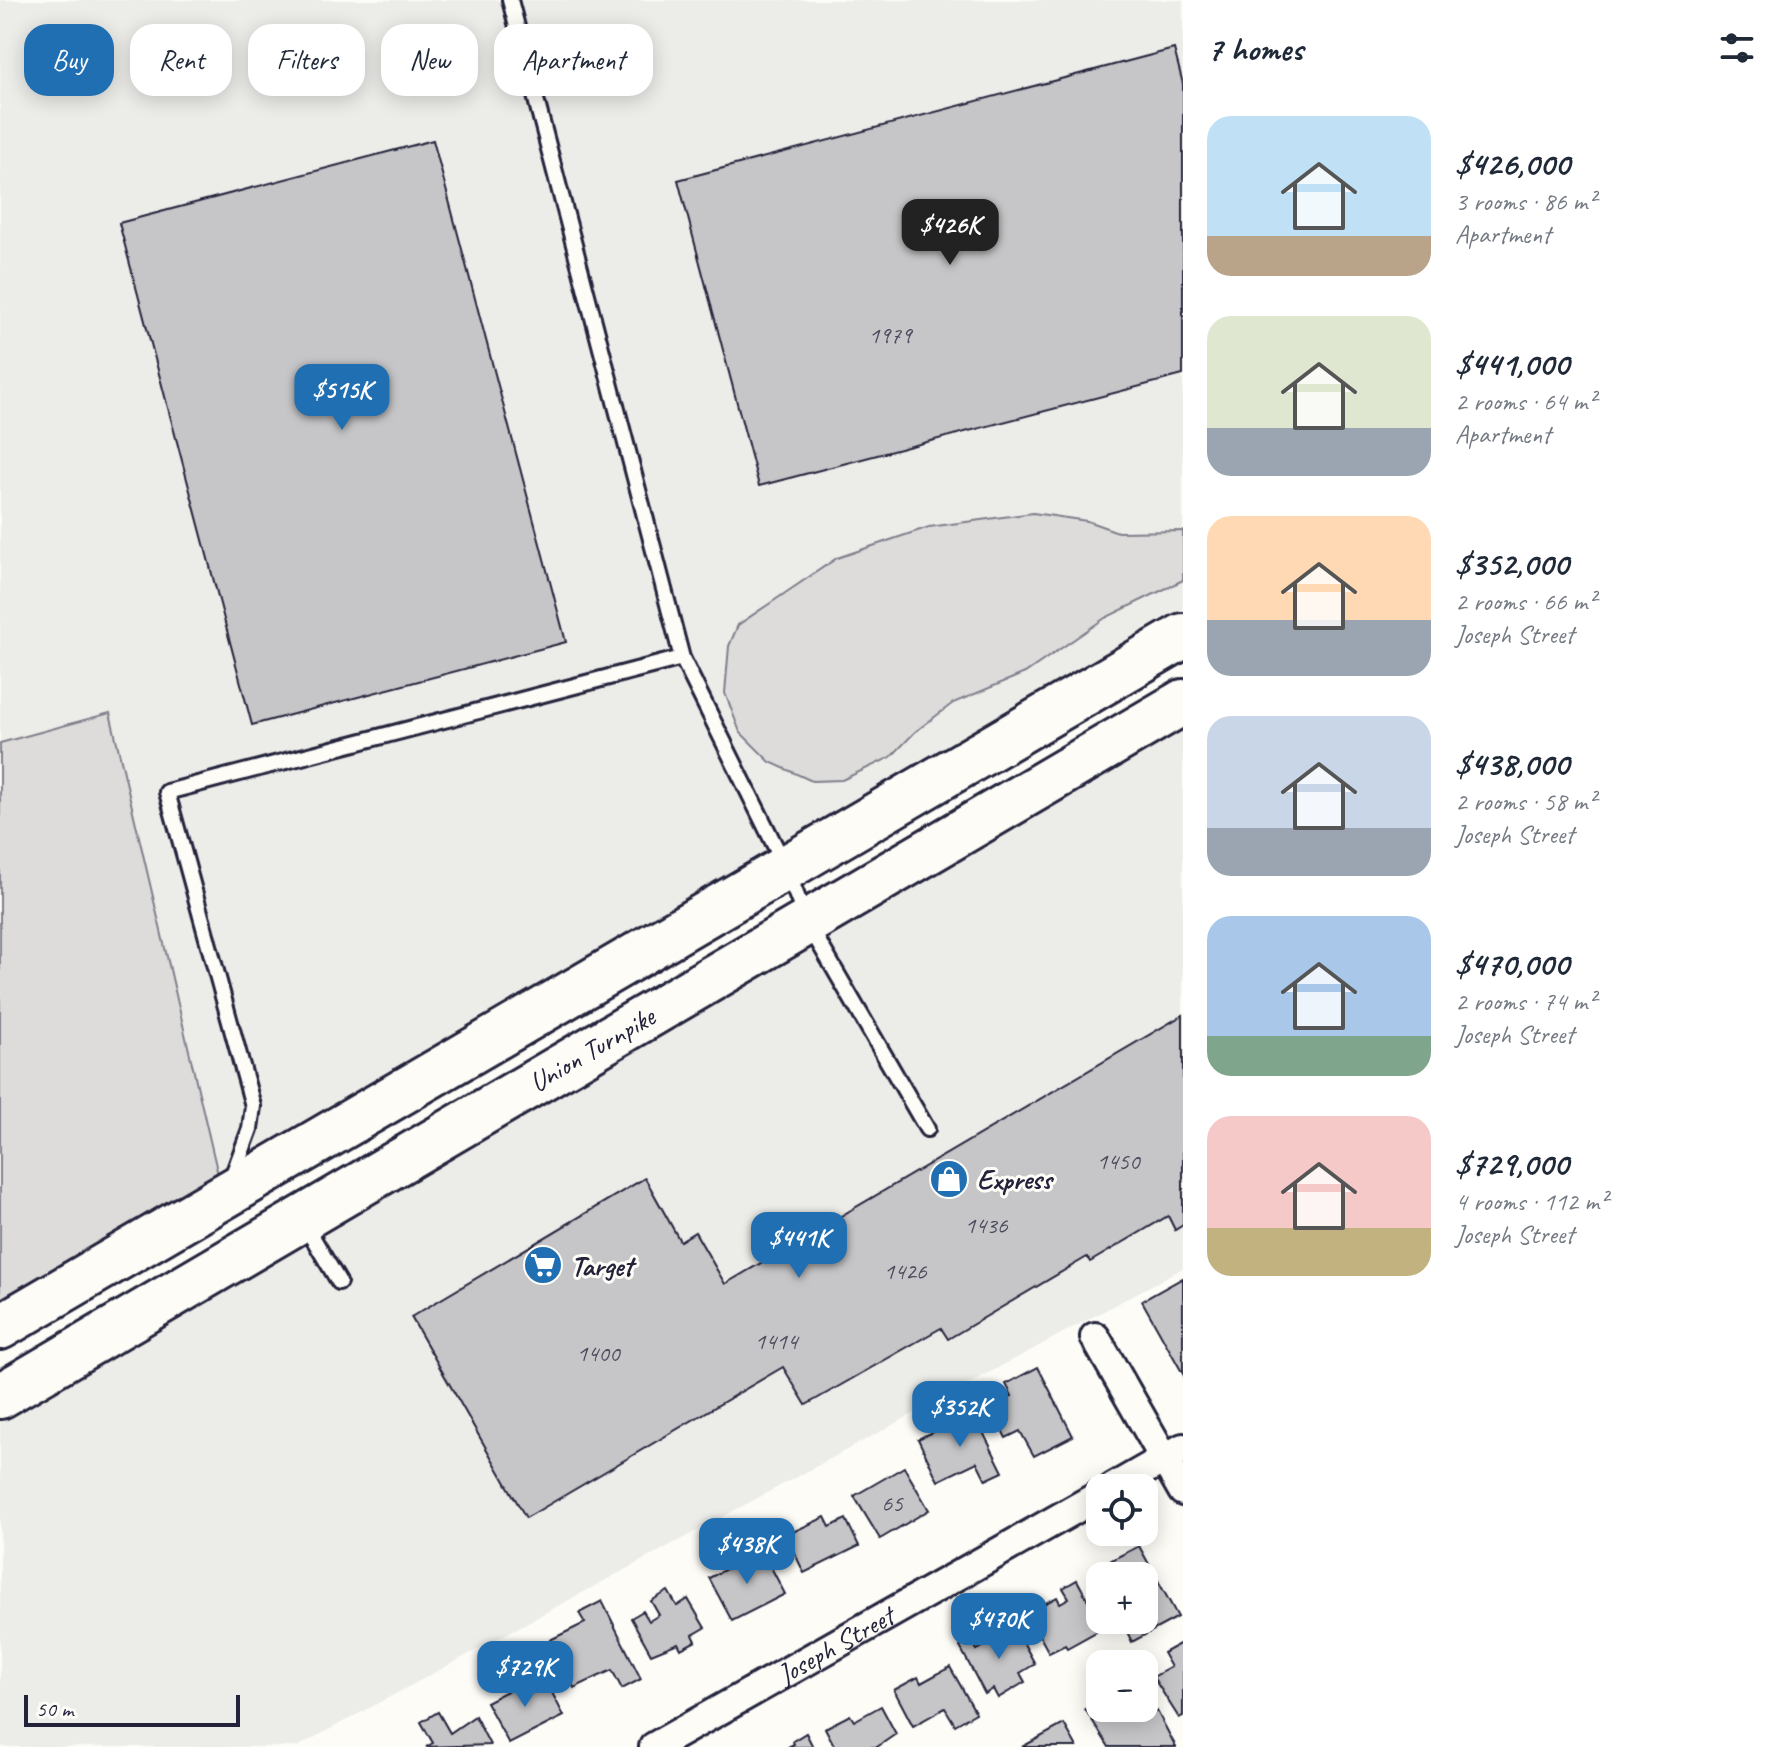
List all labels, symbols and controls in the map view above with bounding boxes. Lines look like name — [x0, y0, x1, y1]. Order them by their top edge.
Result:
chip: Buy — [24, 24, 114, 96]
chip: Rent — [130, 24, 232, 96]
chip: Filters — [248, 24, 365, 96]
chip: New — [381, 24, 478, 96]
chip: Apartment — [494, 24, 653, 96]
icon: filters — [1715, 26, 1759, 70]
text: 7 homes — [1207, 27, 1303, 70]
text: $426,000 — [1455, 142, 1570, 185]
icon: home — [1271, 148, 1367, 244]
text: 3 rooms · 86 m² — [1455, 185, 1596, 218]
pin: $426K — [894, 199, 1006, 267]
text: $426K — [920, 208, 980, 241]
text: Apartment — [1455, 218, 1551, 251]
house number: 1979 — [868, 320, 914, 350]
text: $441,000 — [1455, 342, 1569, 385]
icon: home — [1271, 348, 1367, 444]
pin: $515K — [286, 364, 398, 432]
text: $515K — [312, 373, 372, 406]
text: 2 rooms · 64 m² — [1455, 385, 1596, 418]
text: Apartment — [1455, 418, 1551, 451]
text: $352,000 — [1455, 542, 1568, 585]
icon: home — [1271, 548, 1367, 644]
text: 2 rooms · 66 m² — [1455, 585, 1596, 618]
text: Joseph Street — [1455, 618, 1574, 651]
text: $438,000 — [1455, 742, 1569, 785]
icon: home — [1271, 748, 1367, 844]
text: 2 rooms · 58 m² — [1455, 785, 1596, 818]
text: Joseph Street — [1455, 818, 1574, 851]
text: $470,000 — [1455, 942, 1569, 985]
icon: home — [1271, 948, 1367, 1044]
text: 2 rooms · 74 m² — [1455, 985, 1596, 1018]
street label: Union Turnpike — [523, 998, 662, 1099]
text: Joseph Street — [1455, 1018, 1574, 1051]
text: $729,000 — [1455, 1142, 1568, 1185]
house number: 1450 — [1096, 1146, 1142, 1176]
icon: home — [1271, 1148, 1367, 1244]
shop icon: Express — [928, 1158, 970, 1200]
place label: Express — [977, 1162, 1055, 1197]
text: 4 rooms · 112 m² — [1455, 1185, 1607, 1218]
house number: 1436 — [964, 1210, 1009, 1240]
pin: $441K — [743, 1212, 855, 1280]
text: Joseph Street — [1455, 1218, 1574, 1251]
text: $441K — [769, 1221, 829, 1254]
supermarket icon: Target — [522, 1244, 564, 1286]
place label: Target — [571, 1248, 637, 1283]
house number: 1426 — [883, 1256, 928, 1286]
house number: 1414 — [754, 1326, 800, 1356]
house number: 1400 — [576, 1338, 622, 1368]
pin: $352K — [904, 1381, 1016, 1449]
text: $352K — [930, 1390, 990, 1423]
map controls — [1086, 1474, 1158, 1722]
button: locate — [1086, 1474, 1158, 1546]
house number: 65 — [881, 1488, 904, 1518]
pin: $438K — [691, 1518, 803, 1586]
text: $438K — [717, 1527, 777, 1560]
button: + — [1086, 1562, 1158, 1634]
pin: $470K — [943, 1593, 1055, 1661]
street label: Joseph Street — [769, 1596, 903, 1692]
text: $470K — [969, 1602, 1029, 1635]
pin: $729K — [469, 1641, 581, 1709]
text: $729K — [495, 1650, 555, 1683]
button: − — [1086, 1650, 1158, 1722]
scale bar — [24, 1691, 240, 1727]
text: 50 m — [36, 1695, 73, 1723]

